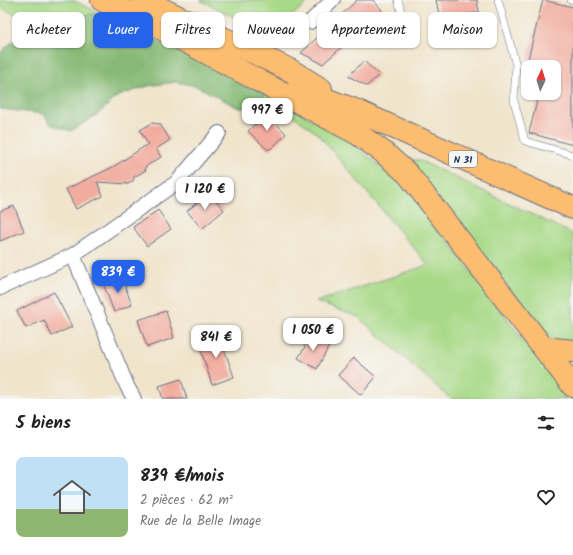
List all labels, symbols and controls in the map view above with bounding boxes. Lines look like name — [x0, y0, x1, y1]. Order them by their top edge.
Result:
chip: Acheter — [12, 12, 85, 48]
chip: Louer — [93, 12, 153, 48]
chip: Filtres — [161, 12, 225, 48]
chip: Nouveau — [233, 12, 309, 48]
chip: Appartement — [317, 12, 420, 48]
chip: Maison — [428, 12, 497, 48]
north arrow — [521, 60, 561, 100]
map controls — [521, 60, 561, 100]
pin: 997 € — [239, 98, 295, 132]
text: 997 € — [251, 100, 283, 121]
road number: N 31 — [449, 151, 477, 167]
pin: 1 120 € — [168, 177, 242, 211]
text: 1 120 € — [185, 179, 225, 200]
pin: 839 € — [90, 260, 146, 294]
text: 839 € — [101, 262, 135, 283]
pin: 1 050 € — [276, 318, 350, 352]
text: 1 050 € — [292, 320, 334, 341]
pin: 841 € — [188, 325, 244, 359]
text: 841 € — [200, 327, 232, 348]
text: 5 biens — [16, 410, 71, 437]
icon: filters — [535, 412, 557, 434]
text: 839 €/mois — [140, 463, 224, 490]
icon: home — [48, 473, 96, 521]
icon: heart — [535, 486, 557, 508]
text: 2 pièces · 62 m² — [140, 490, 233, 511]
text: Rue de la Belle Image — [140, 511, 261, 532]

